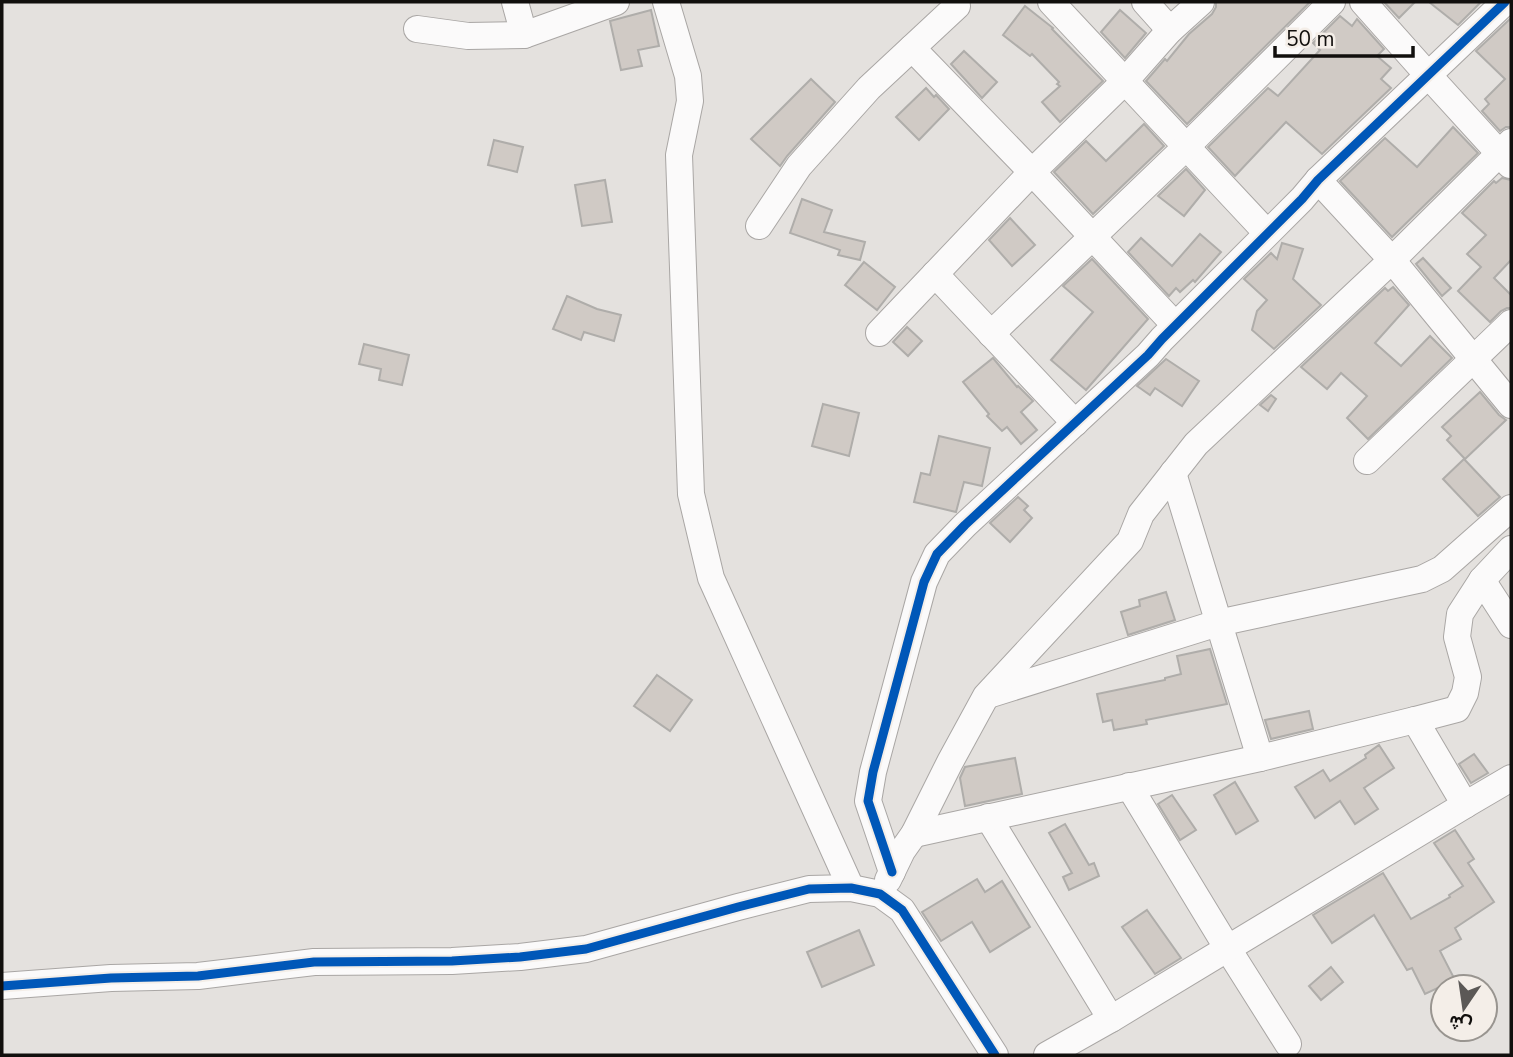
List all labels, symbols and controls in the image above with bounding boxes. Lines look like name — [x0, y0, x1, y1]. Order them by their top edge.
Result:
scale bar — [1275, 14, 1413, 58]
text: 50 m — [1286, 25, 1335, 53]
north arrow — [1429, 973, 1499, 1043]
text: ش — [1446, 1008, 1474, 1039]

